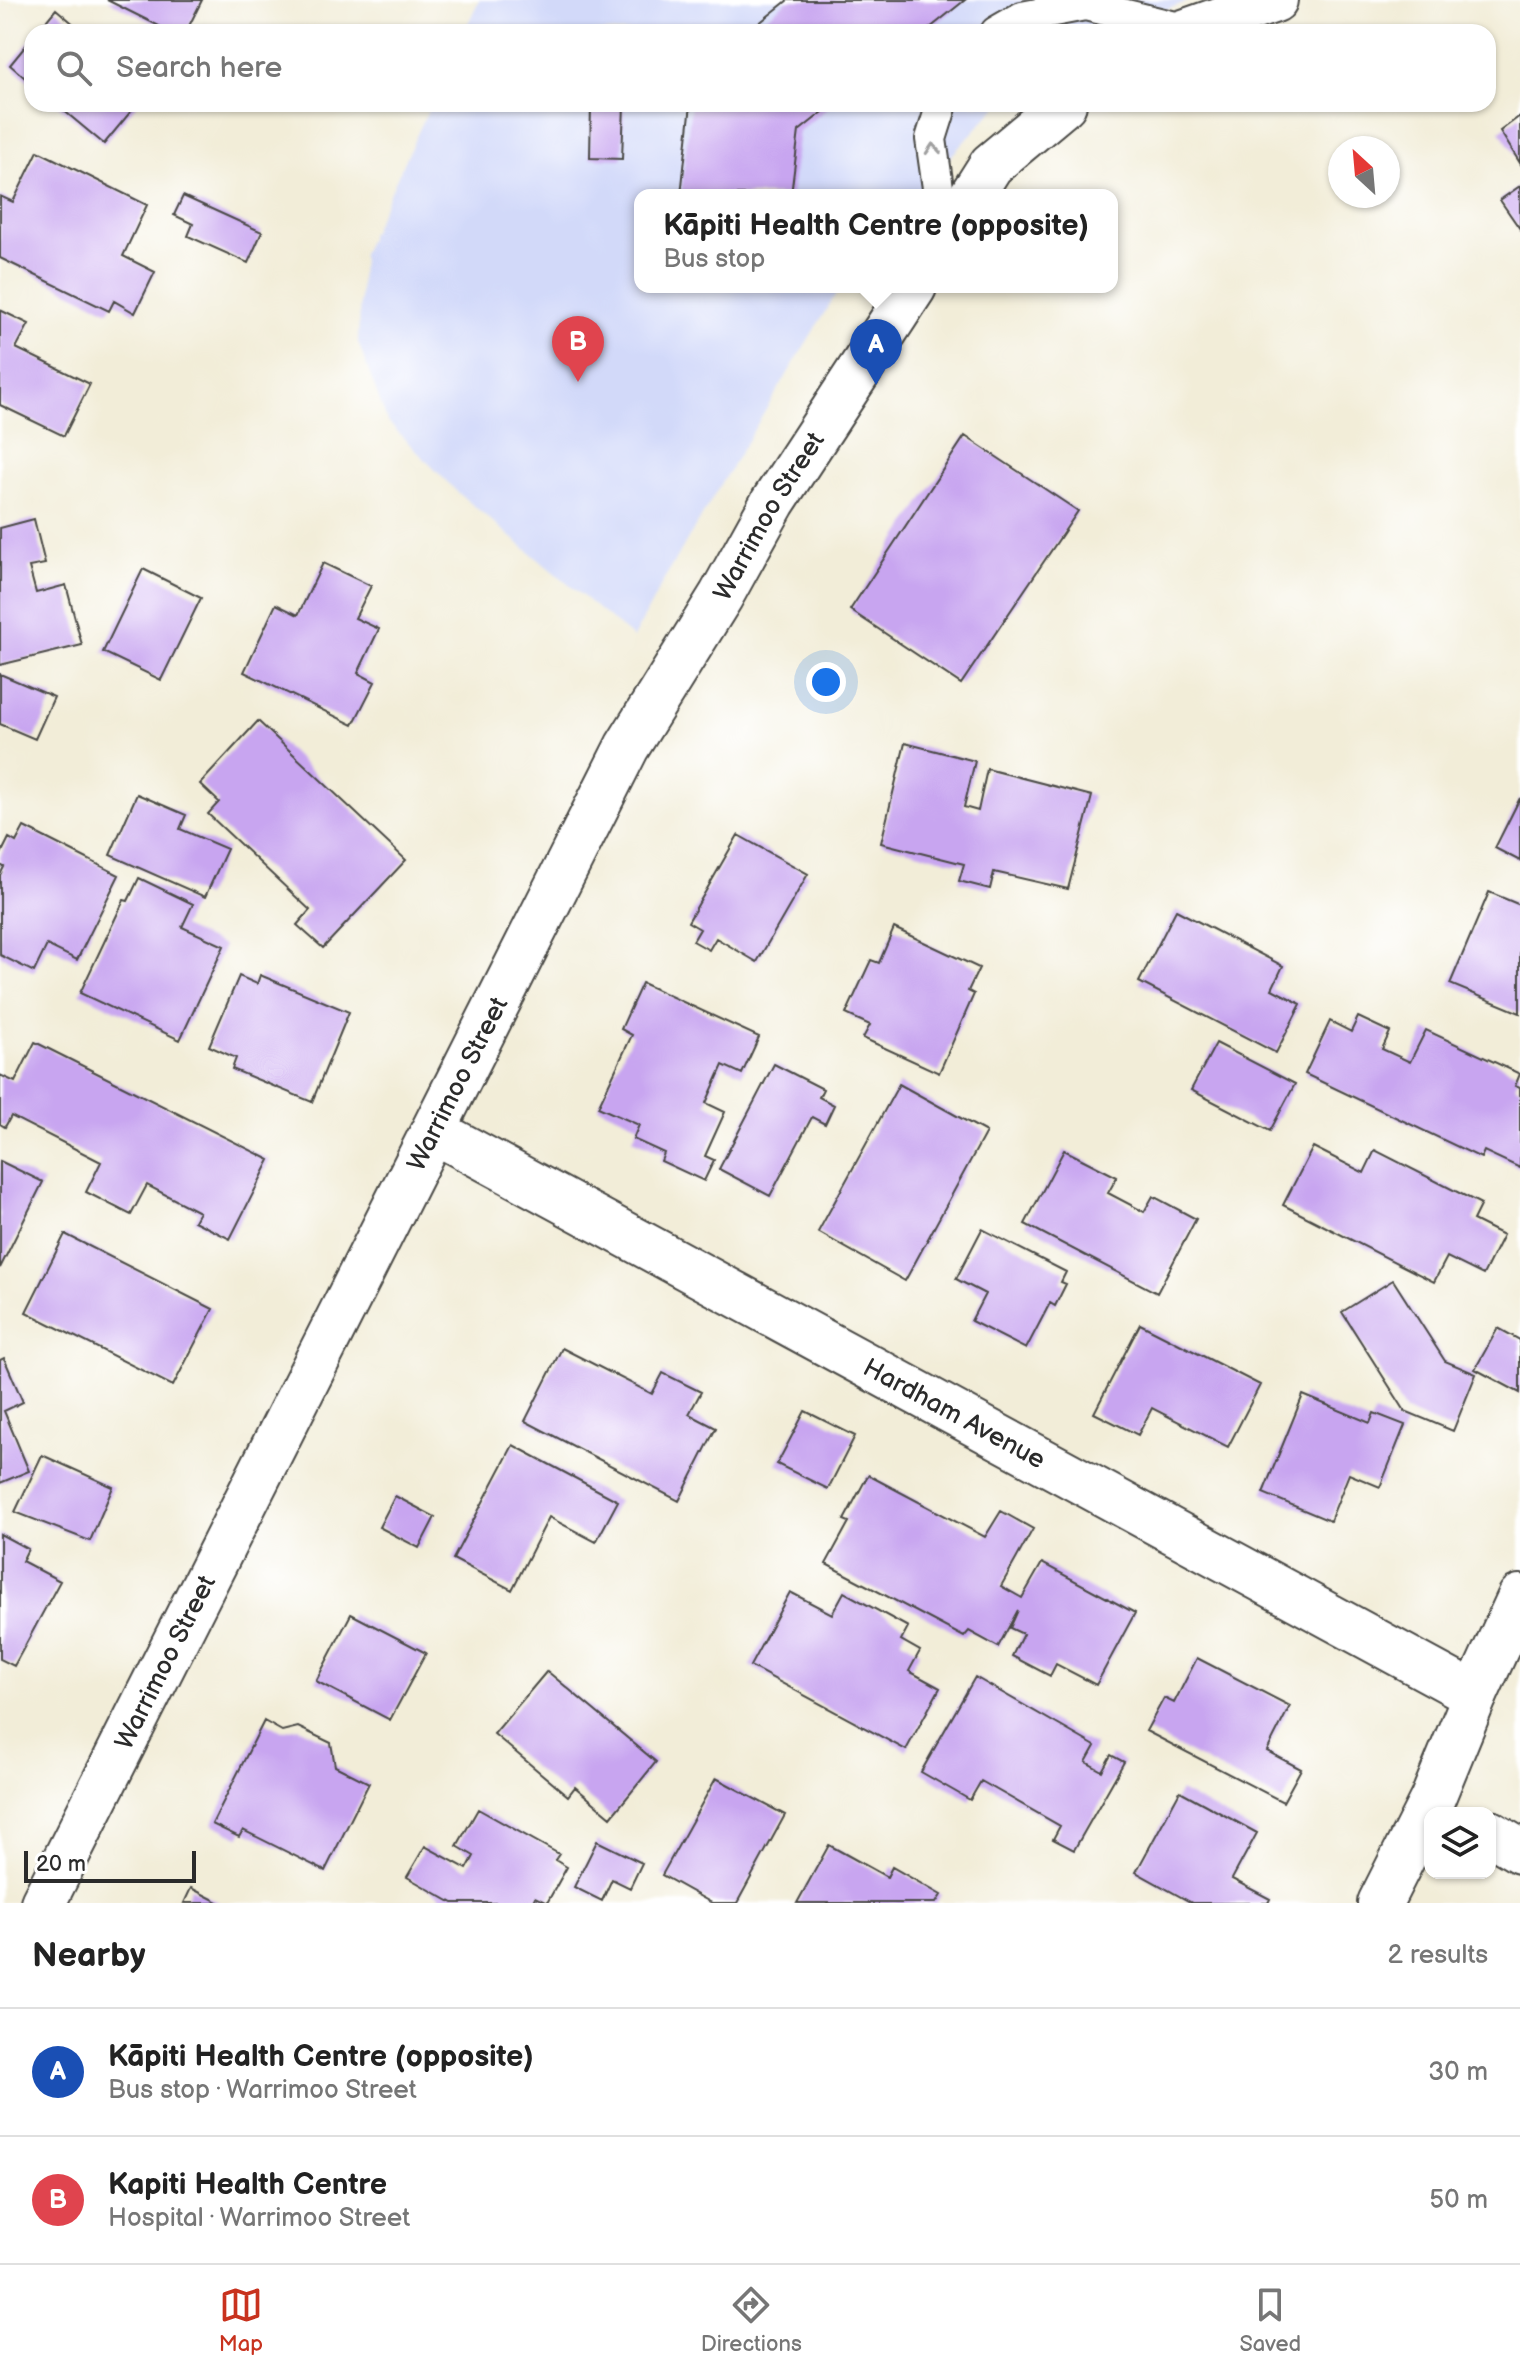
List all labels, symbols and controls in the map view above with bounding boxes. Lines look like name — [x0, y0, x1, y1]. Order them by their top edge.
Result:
search box — [24, 24, 1496, 112]
icon: search — [52, 46, 96, 90]
text: Search here — [116, 50, 282, 86]
north arrow — [1328, 136, 1400, 208]
one-way arrow — [925, 142, 942, 155]
popup — [634, 189, 1118, 293]
text: Kāpiti Health Centre (opposite) — [663, 208, 1089, 244]
text: Bus stop — [663, 244, 765, 275]
pin: B — [552, 316, 604, 382]
pin: A — [850, 319, 902, 385]
street label: Warrimoo Street — [708, 427, 832, 606]
your location — [806, 662, 846, 702]
street label: Warrimoo Street — [401, 992, 515, 1176]
street label: Hardham Avenue — [857, 1352, 1050, 1476]
street label: Warrimoo Street — [109, 1571, 223, 1755]
map controls — [1424, 1807, 1496, 1879]
button: layers — [1424, 1807, 1496, 1879]
scale bar — [24, 1847, 196, 1883]
text: 20 m — [36, 1851, 86, 1878]
text: Nearby — [32, 1935, 146, 1976]
text: 2 results — [1388, 1940, 1488, 1971]
text: Kāpiti Health Centre (opposite) — [108, 2039, 534, 2075]
text: A — [50, 2057, 66, 2088]
text: 30 m — [1428, 2057, 1488, 2088]
text: Bus stop · Warrimoo Street — [108, 2075, 417, 2106]
text: Kapiti Health Centre — [108, 2167, 387, 2203]
text: B — [49, 2185, 67, 2216]
text: 50 m — [1429, 2185, 1488, 2216]
text: Hospital · Warrimoo Street — [108, 2203, 410, 2234]
tab: Map — [219, 2283, 263, 2358]
tab: Directions — [701, 2283, 802, 2358]
tab: Saved — [1239, 2283, 1301, 2358]

